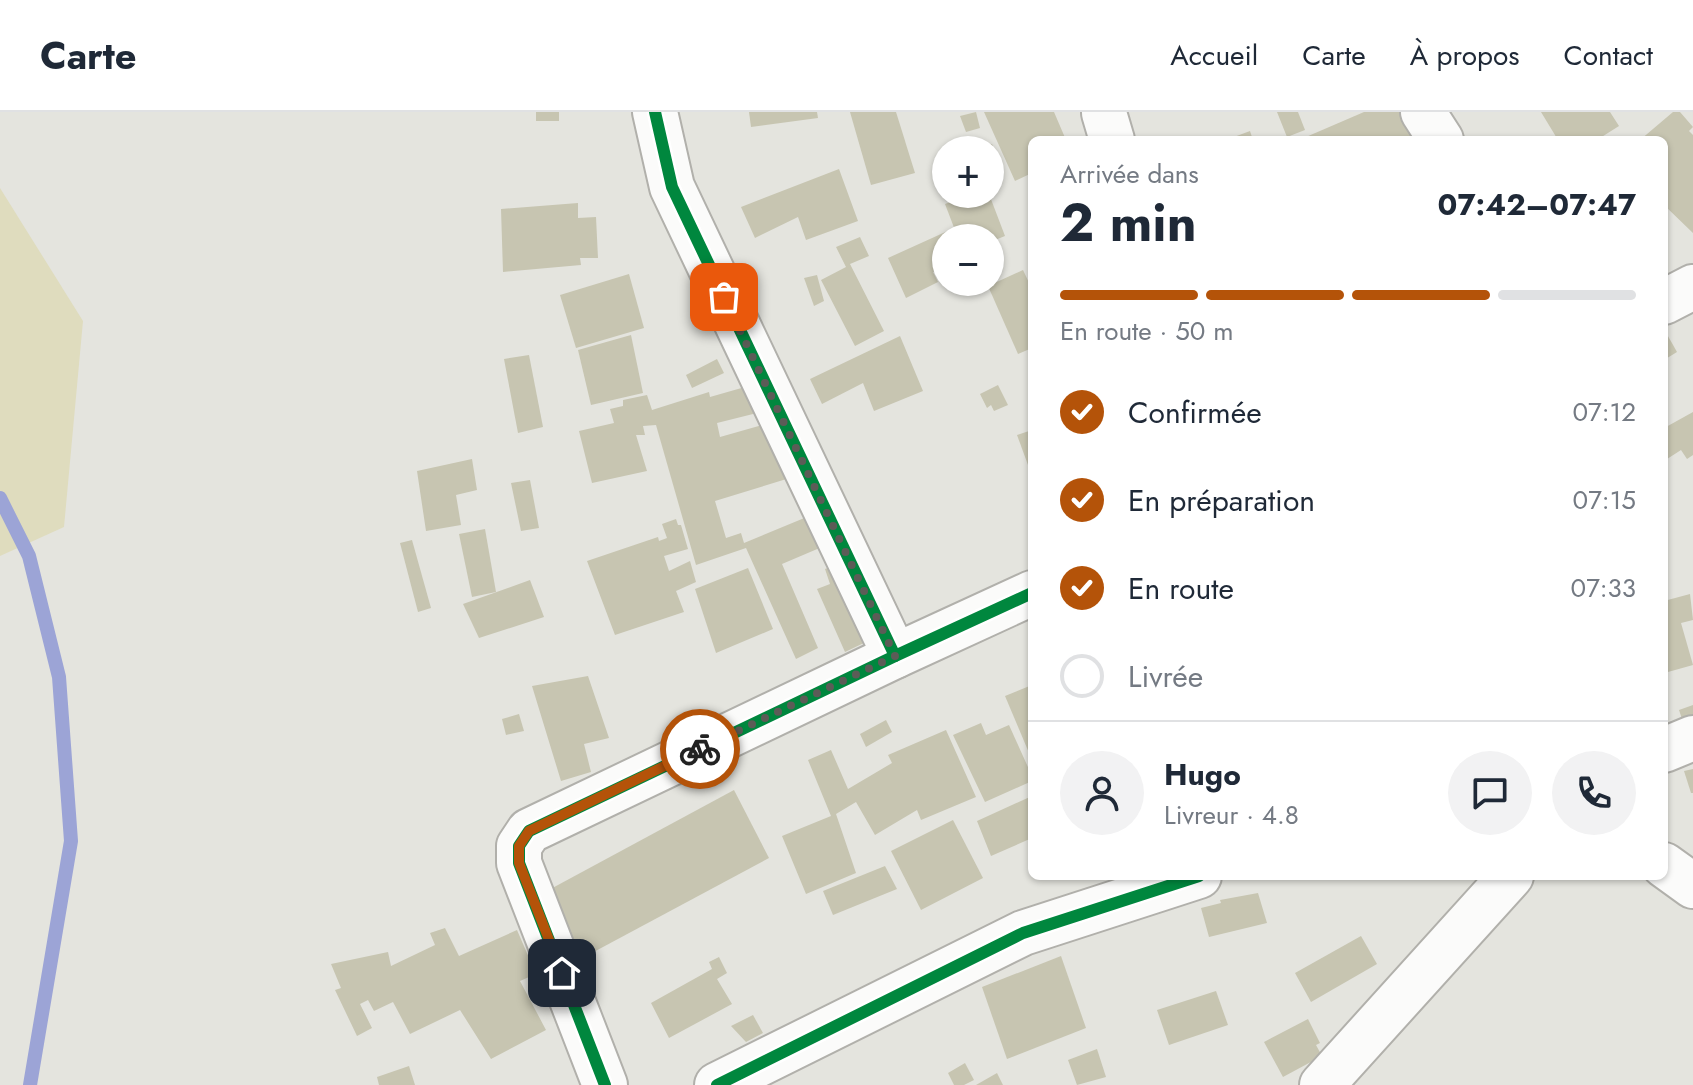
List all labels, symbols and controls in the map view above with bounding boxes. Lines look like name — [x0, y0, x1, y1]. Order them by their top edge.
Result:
text: Carte — [40, 28, 137, 83]
text: Accueil — [1170, 35, 1258, 76]
text: Carte — [1302, 35, 1366, 76]
text: À propos — [1410, 35, 1520, 76]
text: Contact — [1564, 35, 1653, 76]
map controls — [932, 136, 1004, 296]
button: + — [932, 136, 1004, 208]
text: Arrivée dans — [1060, 155, 1199, 193]
text: 07:42–07:47 — [1438, 183, 1636, 226]
text: 2 min — [1060, 185, 1197, 261]
button: − — [932, 224, 1004, 296]
pin — [690, 263, 758, 331]
icon: bag — [702, 275, 746, 319]
text: En route · 50 m — [1060, 312, 1234, 350]
icon: check — [1060, 390, 1104, 434]
text: Confirmée — [1128, 391, 1262, 434]
text: 07:12 — [1572, 393, 1636, 431]
icon: check — [1060, 478, 1104, 522]
text: En préparation — [1128, 479, 1315, 522]
text: 07:15 — [1573, 481, 1636, 519]
icon: check — [1060, 566, 1104, 610]
text: En route — [1128, 567, 1234, 610]
text: 07:33 — [1571, 569, 1636, 607]
text: Livrée — [1128, 655, 1203, 698]
courier — [660, 709, 740, 789]
icon: bike — [678, 727, 722, 771]
button: person — [1060, 751, 1144, 835]
button: chat — [1448, 751, 1532, 835]
button: phone — [1552, 751, 1636, 835]
text: Hugo — [1164, 753, 1241, 796]
text: Livreur · 4.8 — [1164, 796, 1299, 834]
pin — [528, 939, 596, 1007]
icon: home — [540, 951, 584, 995]

